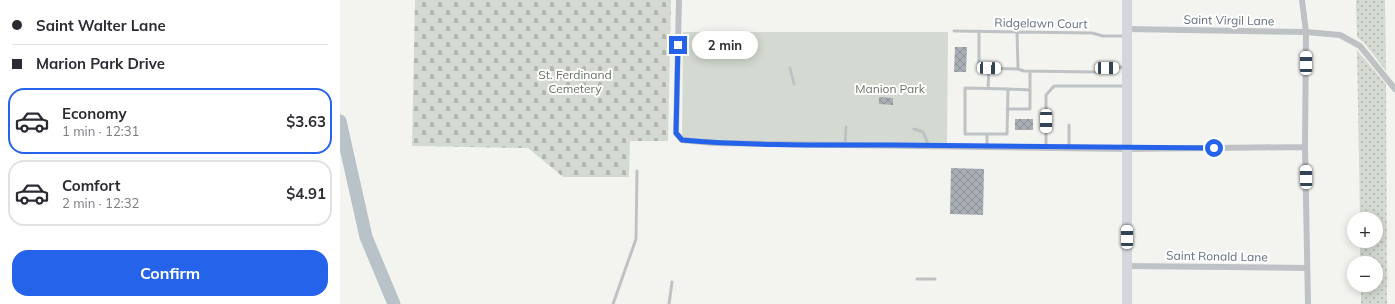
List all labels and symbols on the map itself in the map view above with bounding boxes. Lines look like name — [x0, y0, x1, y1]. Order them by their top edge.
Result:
street label: Saint Virgil Lane — [1183, 12, 1275, 28]
street label: Ridgelawn Court — [994, 15, 1088, 31]
callout: 2 min — [692, 31, 758, 59]
route end — [669, 36, 687, 54]
car — [1300, 51, 1312, 75]
car — [977, 62, 1001, 74]
car — [1095, 62, 1119, 74]
park label: St. Ferdinand Cemetery — [538, 67, 612, 96]
park label: Manion Park — [855, 81, 926, 96]
car — [1040, 109, 1052, 133]
route start — [1205, 139, 1223, 157]
car — [1300, 165, 1312, 189]
car — [1121, 225, 1133, 249]
street label: Saint Ronald Lane — [1166, 248, 1268, 264]

